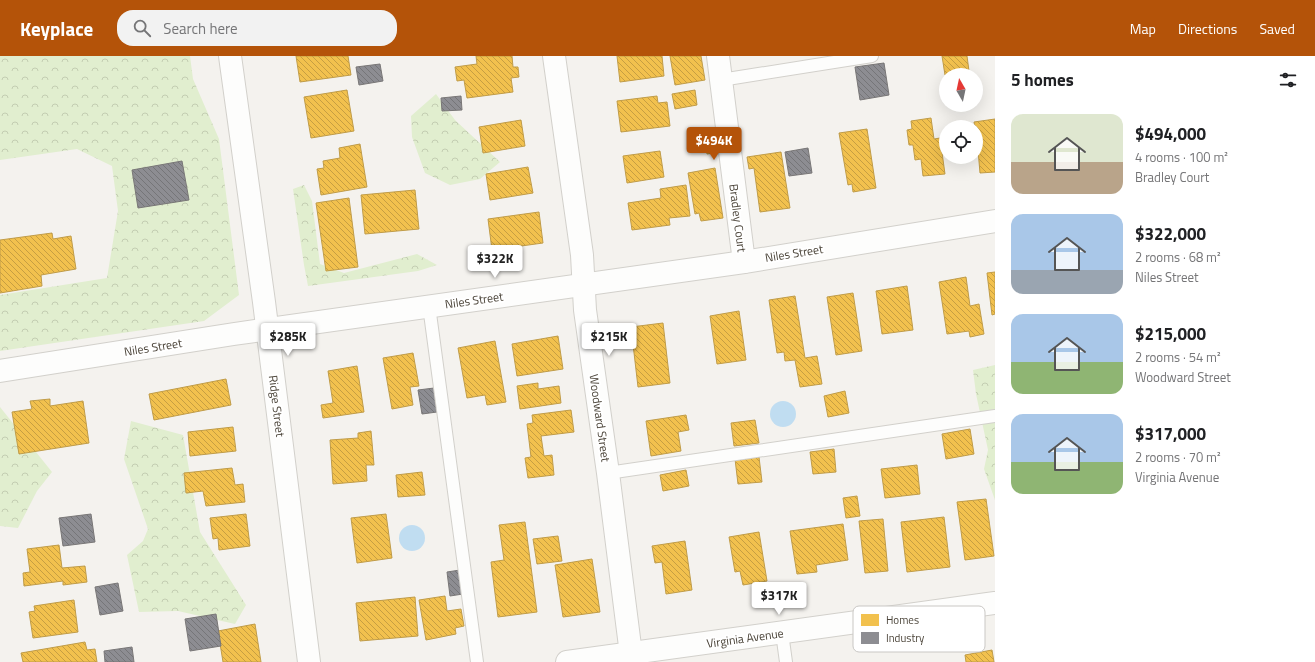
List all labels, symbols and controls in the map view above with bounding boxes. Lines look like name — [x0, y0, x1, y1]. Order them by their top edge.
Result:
search box — [117, 10, 397, 46]
text: Keyplace — [20, 14, 93, 43]
icon: search — [131, 17, 153, 39]
text: Search here — [163, 17, 238, 40]
text: Map — [1130, 18, 1156, 39]
text: Directions — [1178, 18, 1237, 39]
text: Saved — [1259, 18, 1295, 39]
text: 5 homes — [1011, 67, 1074, 93]
north arrow — [939, 68, 983, 112]
map controls — [939, 68, 983, 164]
icon: filters — [1277, 69, 1299, 91]
button: locate — [939, 120, 983, 164]
text: $494,000 — [1135, 121, 1206, 147]
pin: $494K — [686, 127, 742, 161]
text: $494K — [696, 130, 732, 150]
icon: home — [1043, 130, 1091, 178]
text: 4 rooms · 100 m² — [1135, 147, 1228, 167]
text: Bradley Court — [1135, 167, 1209, 187]
street label: Bradley Court — [724, 183, 752, 254]
text: $322,000 — [1135, 221, 1206, 247]
icon: home — [1043, 230, 1091, 278]
street label: Niles Street — [764, 239, 825, 267]
pin: $322K — [467, 245, 523, 279]
text: 2 rooms · 68 m² — [1135, 247, 1221, 267]
text: $322K — [477, 248, 513, 268]
text: Niles Street — [1135, 267, 1199, 287]
street label: Niles Street — [444, 286, 505, 313]
text: $215,000 — [1135, 321, 1206, 347]
pin: $285K — [260, 323, 316, 357]
pin: $215K — [581, 323, 637, 357]
text: $285K — [270, 326, 306, 346]
text: $215K — [591, 326, 627, 346]
icon: home — [1043, 330, 1091, 378]
street label: Niles Street — [123, 333, 184, 361]
text: 2 rooms · 54 m² — [1135, 347, 1221, 367]
text: Woodward Street — [1135, 367, 1231, 387]
street label: Woodward Street — [584, 373, 616, 464]
street label: Ridge Street — [264, 374, 290, 439]
text: $317,000 — [1135, 421, 1206, 447]
icon: home — [1043, 430, 1091, 478]
text: 2 rooms · 70 m² — [1135, 447, 1221, 467]
text: Virginia Avenue — [1135, 467, 1219, 487]
pin: $317K — [751, 582, 807, 616]
text: $317K — [761, 585, 797, 605]
legend — [853, 606, 985, 652]
text: Homes — [886, 612, 919, 628]
street label: Virginia Avenue — [705, 623, 785, 653]
text: Industry — [886, 630, 925, 646]

